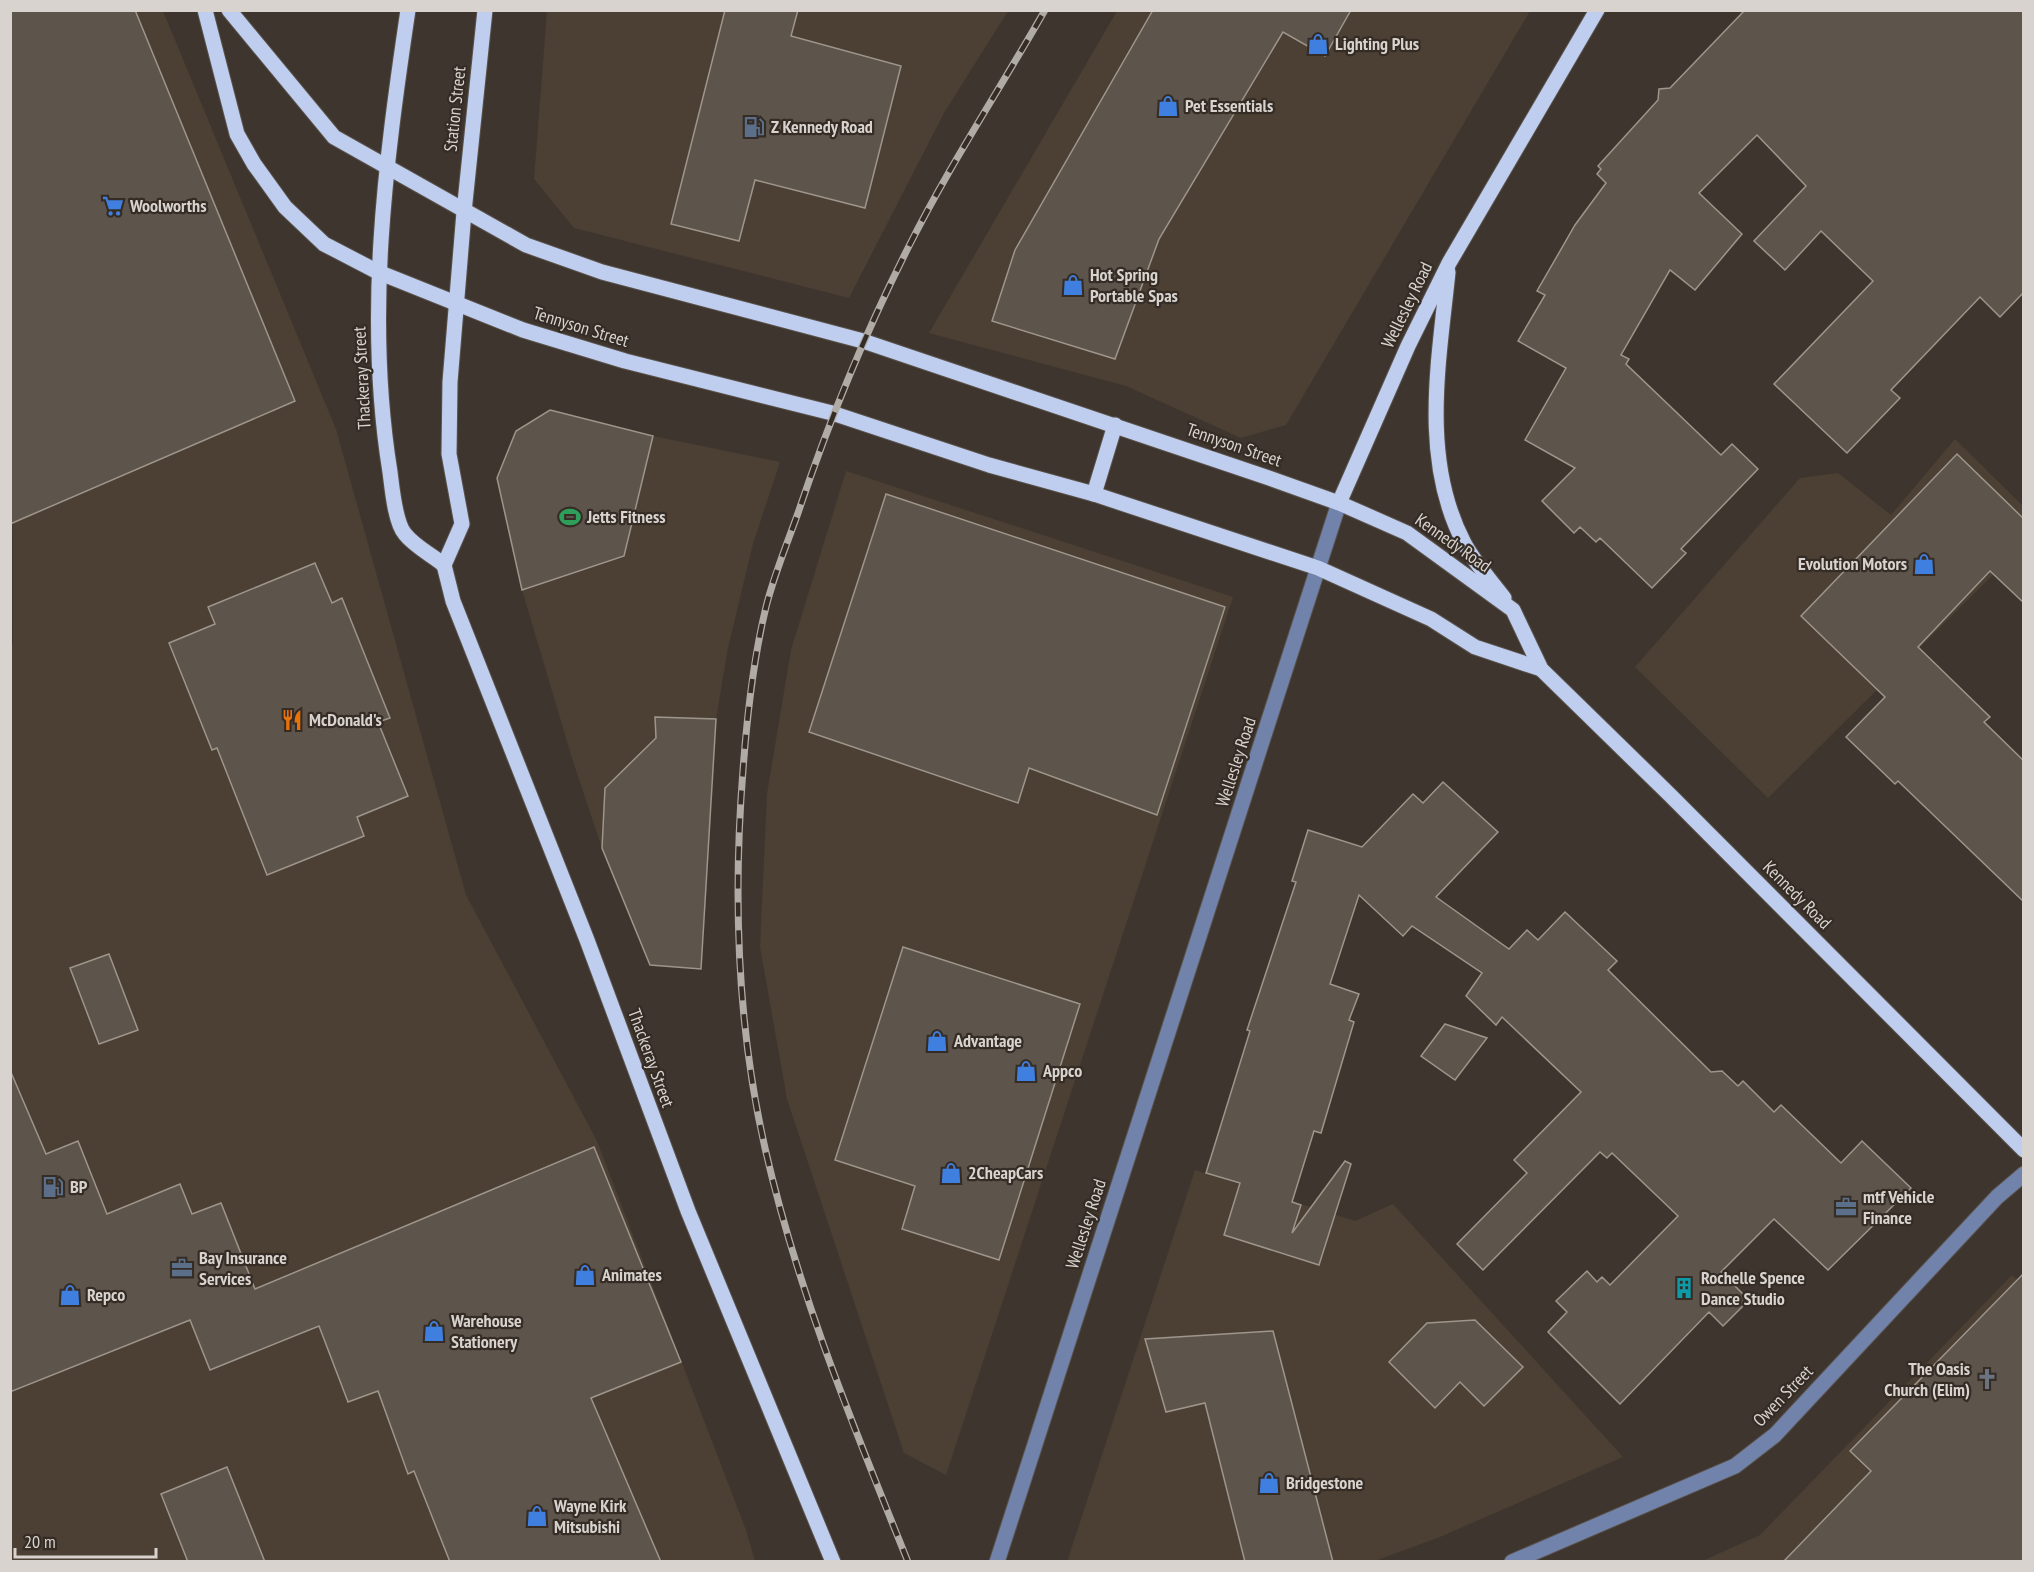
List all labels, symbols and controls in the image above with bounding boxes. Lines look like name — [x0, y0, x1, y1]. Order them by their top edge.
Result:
shop icon: Lighting Plus — [1306, 32, 1330, 56]
place label: Lighting Plus — [1335, 32, 1419, 55]
street label: Station Street — [439, 65, 470, 153]
shop icon: Pet Essentials — [1156, 94, 1180, 118]
place label: Pet Essentials — [1185, 94, 1273, 117]
fuel station icon: Z Kennedy Road — [742, 115, 766, 139]
place label: Z Kennedy Road — [771, 115, 873, 138]
supermarket icon: Woolworths — [101, 194, 125, 218]
place label: Woolworths — [129, 194, 206, 217]
street label: Wellesley Road — [1376, 258, 1437, 352]
place label: Hot Spring Portable Spas — [1090, 263, 1178, 307]
shop icon: Hot Spring Portable Spas — [1061, 273, 1085, 297]
street label: Tennyson Street — [530, 301, 632, 352]
street label: Thackeray Street — [347, 326, 376, 430]
street label: Tennyson Street — [1184, 418, 1285, 472]
sports icon: Jetts Fitness — [558, 505, 582, 529]
place label: Jetts Fitness — [586, 505, 665, 528]
street label: Kennedy Road — [1411, 508, 1496, 577]
place label: Evolution Motors — [1798, 552, 1907, 575]
shop icon: Evolution Motors — [1912, 552, 1936, 576]
restaurant icon: McDonald's — [280, 708, 304, 732]
place label: McDonald's — [309, 708, 382, 731]
street label: Wellesley Road — [1210, 714, 1261, 810]
street label: Kennedy Road — [1758, 856, 1836, 934]
street label: Thackeray Street — [623, 1005, 680, 1110]
shop icon: Advantage — [925, 1029, 949, 1053]
place label: Advantage — [953, 1029, 1022, 1052]
shop icon: Appco — [1014, 1059, 1038, 1083]
place label: Appco — [1042, 1059, 1082, 1082]
shop icon: 2CheapCars — [939, 1161, 963, 1185]
place label: 2CheapCars — [968, 1161, 1043, 1184]
fuel station icon: BP — [41, 1175, 65, 1199]
place label: BP — [70, 1175, 88, 1198]
street label: Wellesley Road — [1060, 1176, 1111, 1272]
place label: mtf Vehicle Finance — [1863, 1185, 1935, 1229]
office icon: mtf Vehicle Finance — [1834, 1195, 1858, 1219]
place label: Bay Insurance Services — [199, 1246, 287, 1290]
office icon: Bay Insurance Services — [170, 1256, 194, 1280]
shop icon: Animates — [573, 1263, 597, 1287]
place label: Animates — [601, 1263, 662, 1286]
place label: Rochelle Spence Dance Studio — [1701, 1266, 1805, 1310]
building icon: Rochelle Spence Dance Studio — [1672, 1276, 1696, 1300]
shop icon: Repco — [58, 1283, 82, 1307]
place label: Repco — [87, 1283, 125, 1306]
place label: Warehouse Stationery — [450, 1309, 522, 1353]
shop icon: Warehouse Stationery — [422, 1319, 446, 1343]
place label: The Oasis Church (Elim) — [1884, 1357, 1970, 1401]
street label: Owen Street — [1748, 1360, 1818, 1431]
church icon: The Oasis Church (Elim) — [1975, 1367, 1999, 1391]
shop icon: Bridgestone — [1257, 1471, 1281, 1495]
place label: Bridgestone — [1286, 1471, 1363, 1494]
place label: Wayne Kirk Mitsubishi — [553, 1494, 627, 1538]
shop icon: Wayne Kirk Mitsubishi — [525, 1504, 549, 1528]
scale bar — [15, 1521, 156, 1559]
text: 20 m — [24, 1530, 56, 1553]

